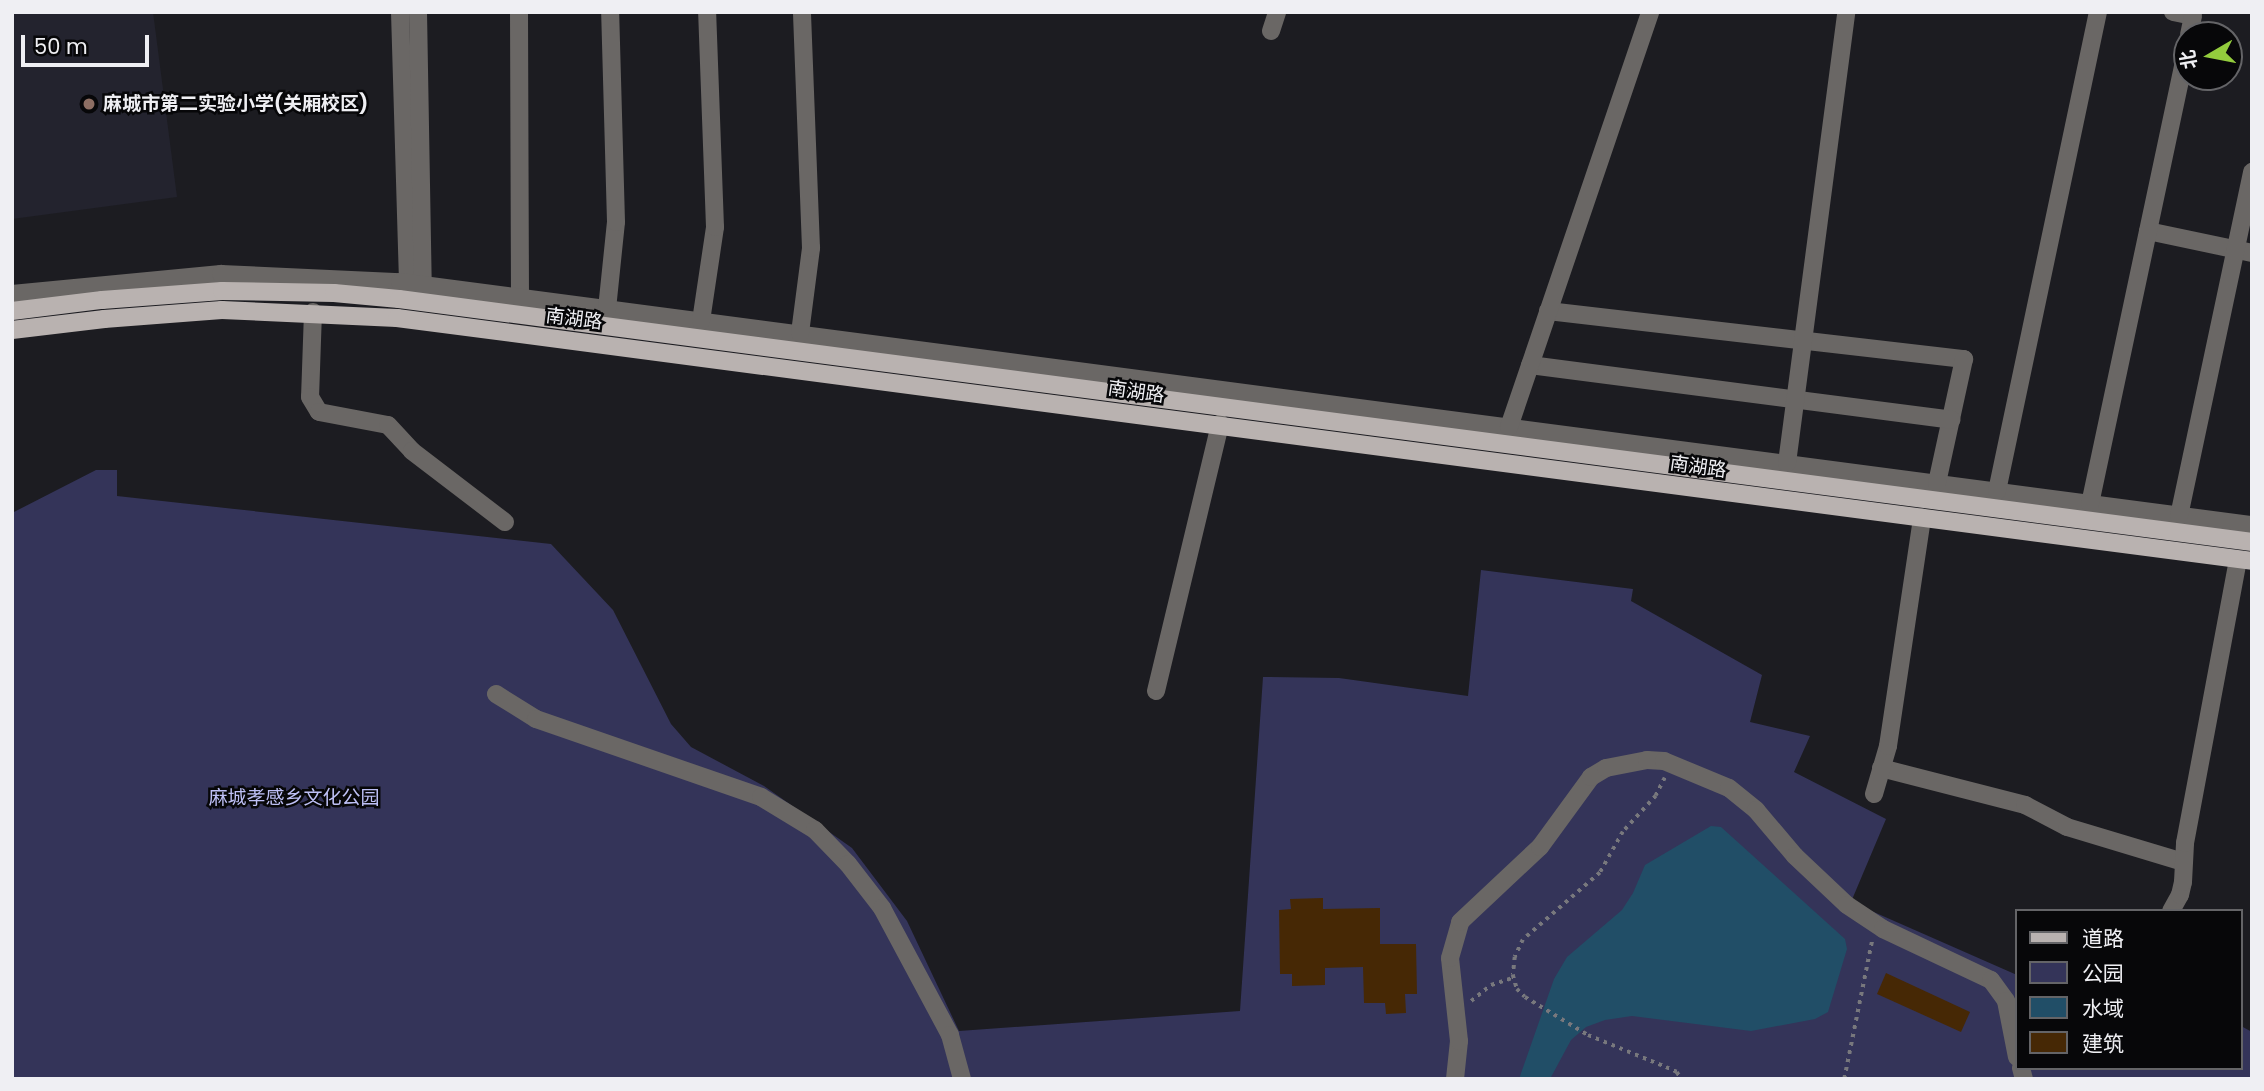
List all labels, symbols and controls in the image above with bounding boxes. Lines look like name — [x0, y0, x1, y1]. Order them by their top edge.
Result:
scale bar — [24, 21, 152, 65]
north arrow — [2173, 21, 2243, 91]
text: 50 m — [34, 32, 88, 61]
text: 北 — [2174, 48, 2204, 71]
place label: 麻城市第二实验小学(关厢校区) — [103, 93, 368, 115]
marker: 麻城市第二实验小学(关厢校区) — [81, 96, 97, 112]
street label: 南湖路 — [544, 304, 604, 334]
street label: 南湖路 — [1106, 377, 1166, 407]
street label: 南湖路 — [1668, 452, 1728, 482]
park label: 麻城孝感乡文化公园 — [209, 787, 379, 809]
legend — [2016, 909, 2243, 1070]
text: 道路 — [2082, 924, 2124, 953]
text: 公园 — [2082, 959, 2124, 988]
text: 水域 — [2082, 994, 2124, 1023]
text: 建筑 — [2082, 1029, 2124, 1058]

